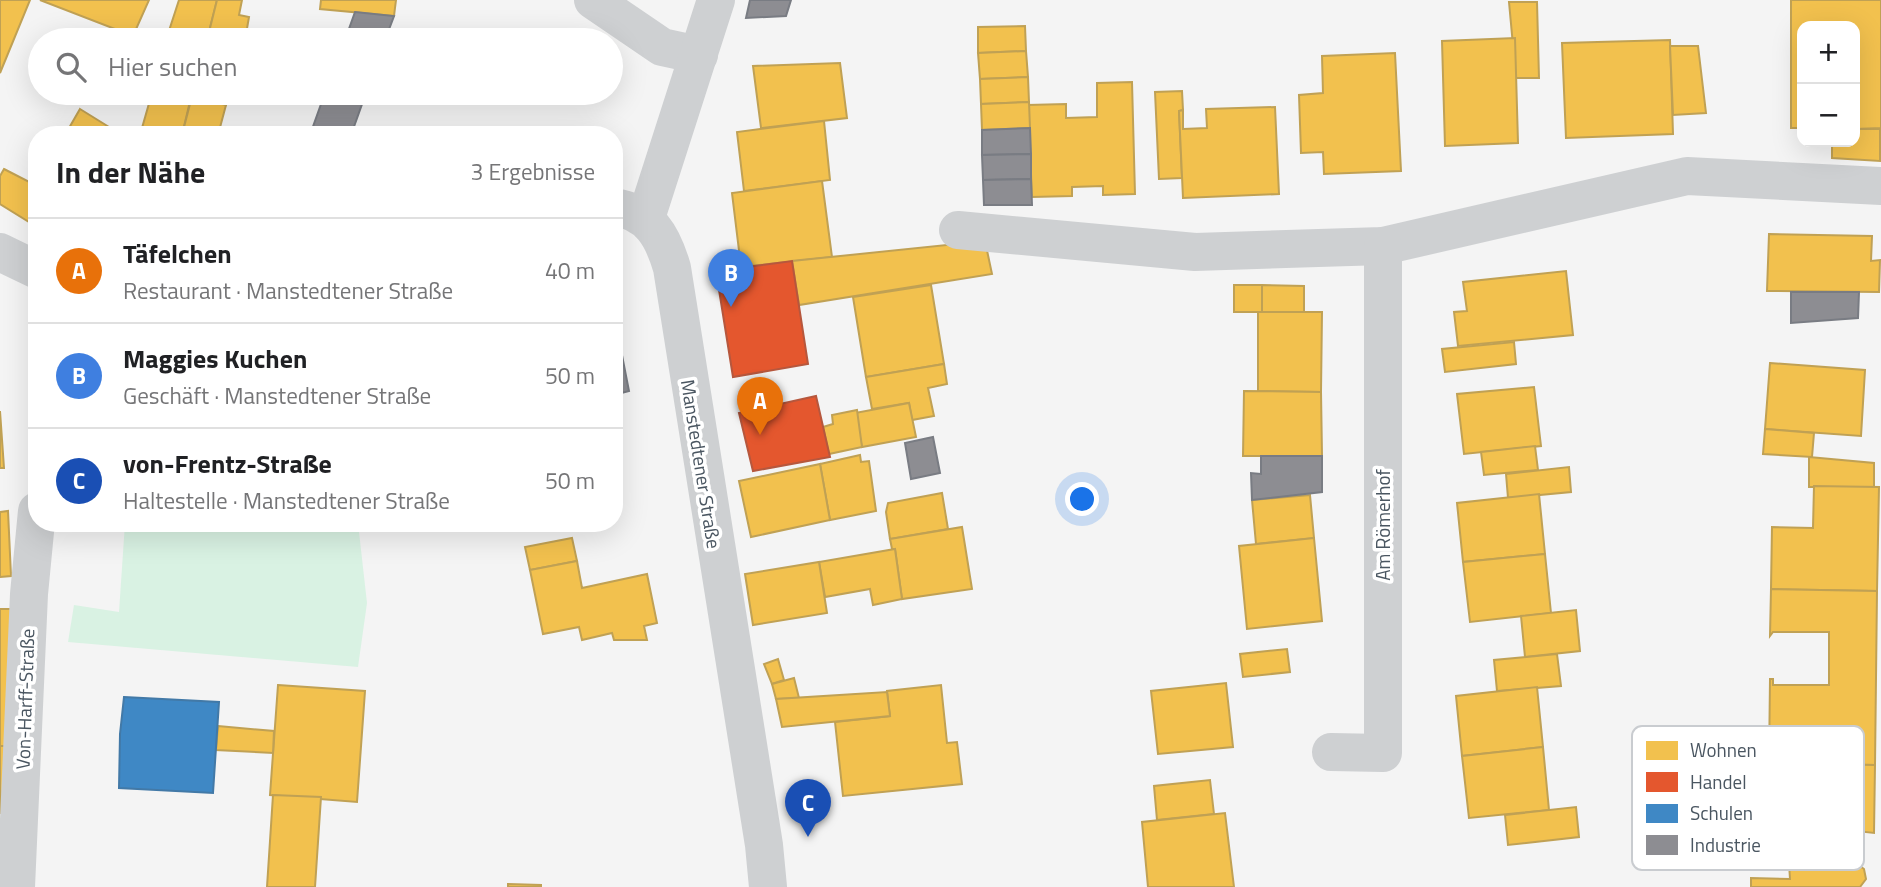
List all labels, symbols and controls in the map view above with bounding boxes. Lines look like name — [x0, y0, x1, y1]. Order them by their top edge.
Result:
map controls — [1797, 21, 1860, 147]
button: + — [1797, 21, 1860, 84]
search box — [28, 28, 623, 105]
text: Hier suchen — [108, 47, 237, 86]
icon: search — [52, 48, 90, 86]
button: − — [1797, 84, 1860, 147]
text: In der Nähe — [56, 149, 205, 195]
text: 3 Ergebnisse — [471, 154, 595, 189]
text: Täfelchen — [123, 234, 232, 273]
pin: B — [708, 249, 754, 307]
text: A — [72, 253, 86, 288]
text: 40 m — [545, 253, 595, 288]
text: Restaurant · Manstedtener Straße — [123, 273, 453, 308]
text: Maggies Kuchen — [123, 339, 307, 378]
text: B — [72, 358, 86, 393]
text: 50 m — [545, 358, 595, 393]
street label: Manstedtener Straße — [674, 377, 729, 551]
pin: A — [737, 377, 783, 435]
text: Geschäft · Manstedtener Straße — [123, 378, 431, 413]
text: von-Frentz-Straße — [123, 444, 332, 483]
text: C — [73, 463, 85, 498]
text: 50 m — [545, 463, 595, 498]
street label: Am Römerhof — [1368, 469, 1397, 581]
your location — [1065, 482, 1099, 516]
text: Haltestelle · Manstedtener Straße — [123, 483, 450, 518]
street label: Von-Harff-Straße — [8, 628, 41, 770]
legend — [1632, 726, 1864, 870]
text: Wohnen — [1690, 735, 1757, 764]
text: Handel — [1690, 767, 1747, 796]
pin: C — [785, 779, 831, 837]
text: Schulen — [1690, 798, 1753, 827]
text: Industrie — [1690, 830, 1761, 859]

